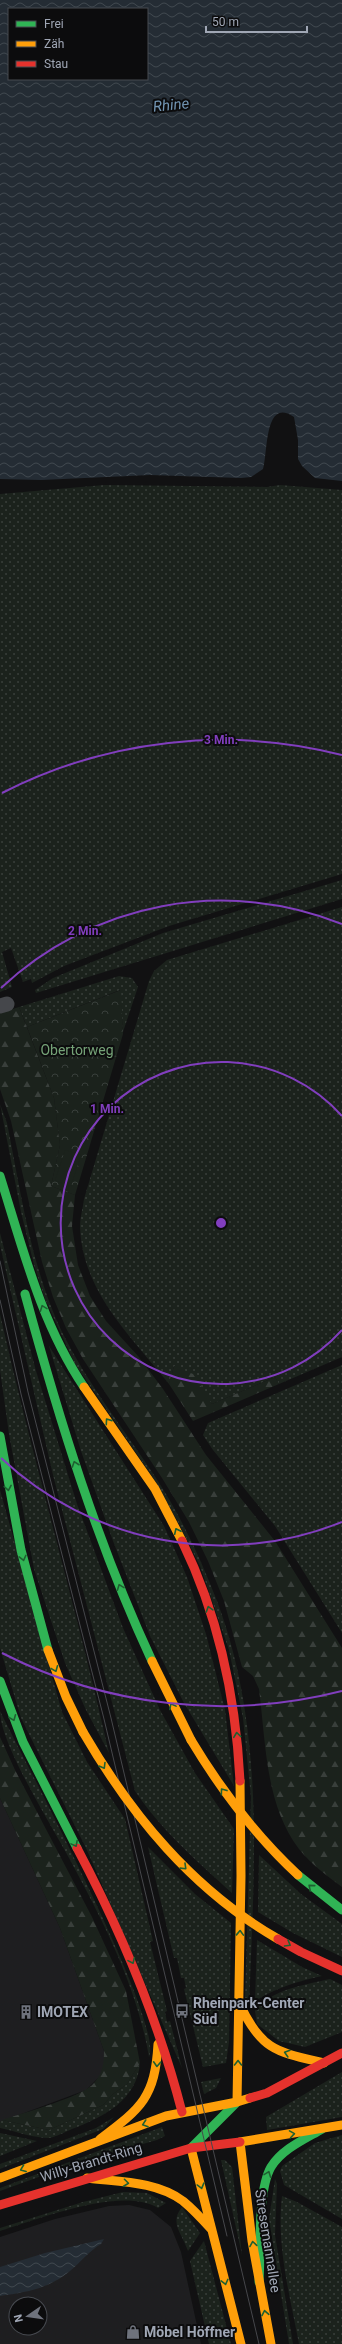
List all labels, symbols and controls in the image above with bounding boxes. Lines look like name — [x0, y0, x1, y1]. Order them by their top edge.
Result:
legend — [8, 8, 148, 80]
scale bar — [206, 8, 307, 34]
text: 50 m — [212, 15, 239, 29]
text: Frei — [44, 17, 64, 31]
text: Zäh — [44, 37, 64, 51]
text: Stau — [44, 57, 68, 71]
water label: Rhine — [152, 94, 190, 116]
text: 3 Min. — [204, 733, 238, 747]
text: 2 Min. — [68, 924, 102, 938]
park label: Obertorweg — [40, 1042, 114, 1058]
text: 1 Min. — [90, 1102, 124, 1116]
centre of rings — [214, 1216, 228, 1230]
one-way arrow — [40, 1305, 48, 1312]
one-way arrow — [106, 1418, 113, 1425]
one-way arrow — [72, 1460, 80, 1467]
one-way arrow — [4, 1485, 12, 1492]
one-way arrow — [174, 1527, 182, 1535]
one-way arrow — [18, 1555, 26, 1561]
one-way arrow — [116, 1583, 124, 1590]
one-way arrow — [205, 1605, 214, 1612]
one-way arrow — [51, 1665, 59, 1672]
one-way arrow — [169, 1703, 177, 1710]
one-way arrow — [8, 1715, 16, 1722]
one-way arrow — [233, 1732, 242, 1738]
one-way arrow — [98, 1762, 105, 1769]
one-way arrow — [221, 1789, 228, 1796]
one-way arrow — [70, 1840, 77, 1848]
one-way arrow — [179, 1862, 186, 1869]
one-way arrow — [308, 1884, 315, 1891]
one-way arrow — [236, 1930, 244, 1936]
one-way arrow — [284, 1940, 291, 1947]
one-way arrow — [127, 1956, 135, 1964]
place label: Rheinpark-Center Süd — [193, 1995, 304, 2027]
bus stop icon: Rheinpark-Center Süd — [174, 2003, 190, 2019]
building icon: IMOTEX — [18, 2004, 34, 2020]
place label: IMOTEX — [37, 2004, 88, 2020]
one-way arrow — [283, 2049, 290, 2058]
one-way arrow — [234, 2060, 242, 2066]
one-way arrow — [153, 2061, 162, 2067]
one-way arrow — [142, 2119, 149, 2127]
one-way arrow — [289, 2130, 295, 2139]
street label: Willy-Brandt-Ring — [38, 2139, 144, 2185]
one-way arrow — [20, 2164, 27, 2172]
one-way arrow — [263, 2170, 272, 2177]
one-way arrow — [123, 2178, 129, 2187]
one-way arrow — [196, 2182, 205, 2189]
street label: Stresemannallee — [252, 2188, 284, 2294]
one-way arrow — [249, 2240, 258, 2247]
one-way arrow — [221, 2279, 229, 2285]
north arrow — [8, 2296, 48, 2336]
one-way arrow — [262, 2310, 270, 2316]
text: N — [11, 2313, 26, 2323]
shop icon: Möbel Höffner — [125, 2324, 141, 2340]
place label: Möbel Höffner — [144, 2324, 235, 2340]

